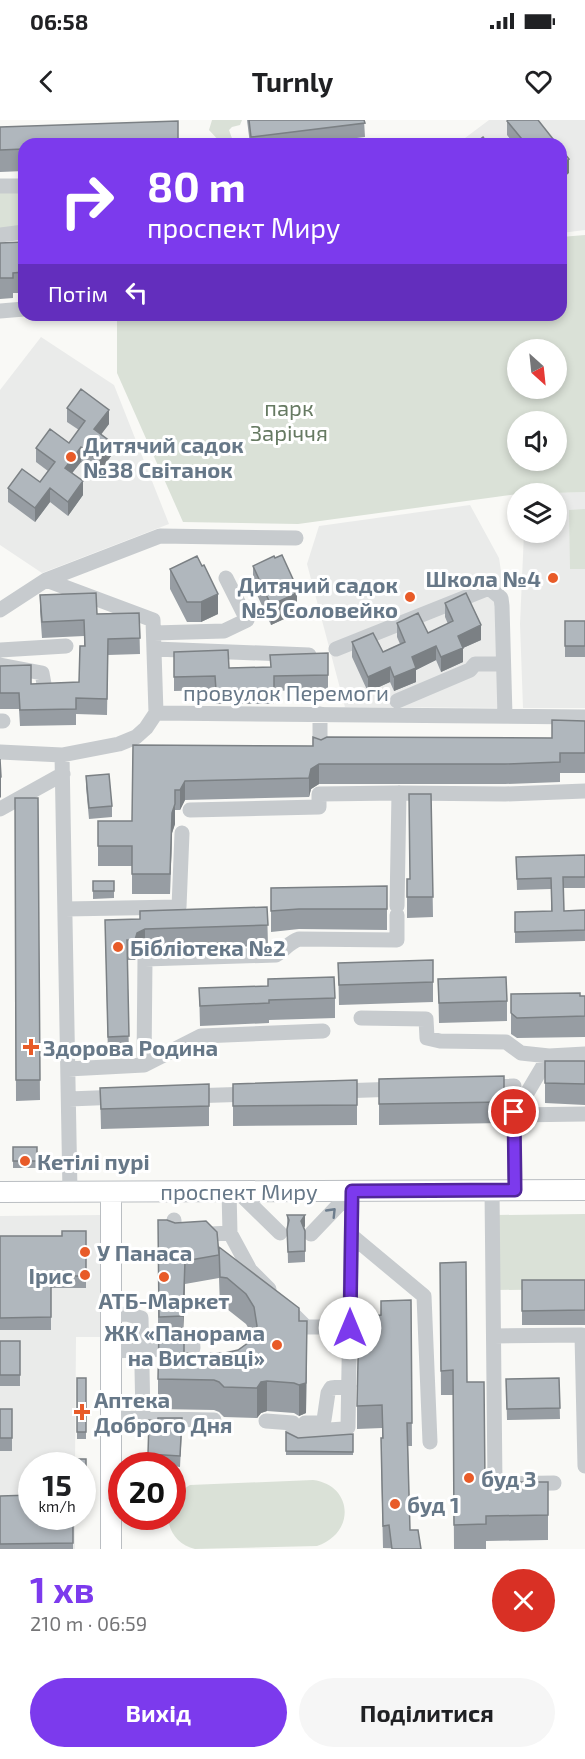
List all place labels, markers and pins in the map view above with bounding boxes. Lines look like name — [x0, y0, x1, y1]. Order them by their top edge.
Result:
place label: Дитячий садок №38 Світанок — [83, 431, 244, 482]
marker: Дитячий садок №38 Світанок — [64, 450, 78, 464]
place label: Школа №4 — [426, 565, 541, 591]
place label: Дитячий садок №5 Соловейко — [237, 571, 398, 622]
marker: Школа №4 — [546, 571, 560, 585]
marker: Дитячий садок №5 Соловейко — [403, 590, 417, 604]
place label: Бібліотека №2 — [130, 934, 286, 960]
marker: Бібліотека №2 — [111, 940, 125, 954]
place label: Здорова Родина — [43, 1034, 218, 1060]
marker: Здорова Родина — [24, 1040, 38, 1054]
pin — [488, 1086, 539, 1137]
place label: Кетілі пурі — [37, 1148, 150, 1174]
marker: Кетілі пурі — [18, 1154, 32, 1168]
place label: У Панаса — [97, 1239, 192, 1265]
marker: У Панаса — [78, 1245, 92, 1259]
place label: Ірис — [29, 1262, 73, 1288]
marker: Ірис — [78, 1268, 92, 1282]
marker: АТБ-Маркет — [157, 1270, 171, 1284]
place label: АТБ-Маркет — [98, 1287, 230, 1313]
place label: ЖК «Панорама на Виставці» — [104, 1319, 265, 1370]
marker: ЖК «Панорама на Виставці» — [270, 1338, 284, 1352]
place label: Аптека Доброго Дня — [94, 1386, 233, 1437]
marker: Аптека Доброго Дня — [75, 1405, 89, 1419]
place label: буд 3 — [481, 1465, 536, 1491]
marker: буд 3 — [462, 1471, 476, 1485]
place label: буд 1 — [407, 1491, 460, 1517]
marker: буд 1 — [388, 1497, 402, 1511]

